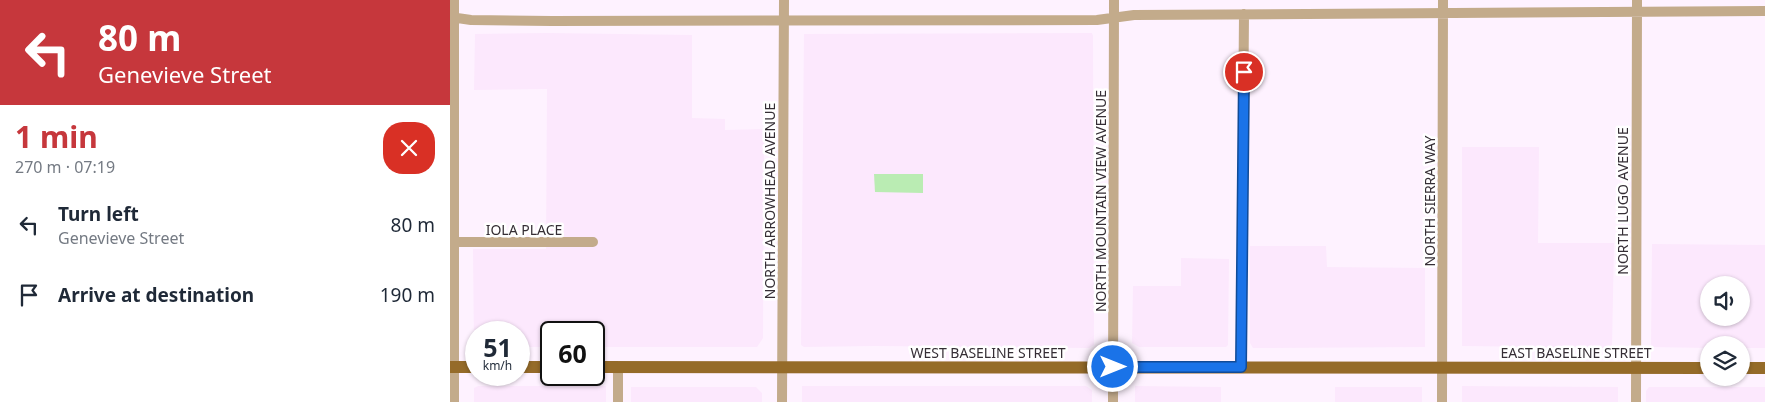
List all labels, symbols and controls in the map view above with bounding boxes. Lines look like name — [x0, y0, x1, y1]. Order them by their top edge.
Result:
text: 80 m — [98, 14, 181, 61]
icon: left — [15, 20, 80, 85]
pin — [1223, 51, 1265, 93]
icon: arrive — [1230, 58, 1258, 86]
text: Genevieve Street — [98, 59, 272, 89]
street label: NORTH MOUNTAIN VIEW AVENUE — [1091, 90, 1110, 312]
street label: NORTH ARROWHEAD AVENUE — [760, 103, 779, 299]
text: 1 min — [15, 116, 98, 157]
button: close — [383, 122, 435, 174]
street label: NORTH LUGO AVENUE — [1613, 127, 1632, 275]
street label: NORTH SIERRA WAY — [1420, 136, 1439, 266]
text: 270 m · 07:19 — [15, 156, 115, 178]
text: Turn left — [58, 201, 139, 227]
icon: left — [15, 211, 43, 239]
text: 80 m — [391, 212, 435, 238]
street label: IOLA PLACE — [486, 220, 562, 239]
text: Genevieve Street — [58, 227, 184, 249]
map controls — [1700, 276, 1750, 386]
button: sound — [1700, 276, 1750, 326]
icon: arrive — [15, 281, 43, 309]
text: Arrive at destination — [58, 282, 254, 308]
text: 190 m — [380, 282, 435, 308]
speed limit sign: 60 — [540, 321, 605, 386]
text: 51 — [483, 330, 512, 364]
button: layers — [1700, 336, 1750, 386]
position arrow — [1086, 340, 1138, 392]
street label: WEST BASELINE STREET — [910, 343, 1066, 362]
street label: EAST BASELINE STREET — [1500, 343, 1652, 362]
text: km/h — [483, 357, 512, 374]

